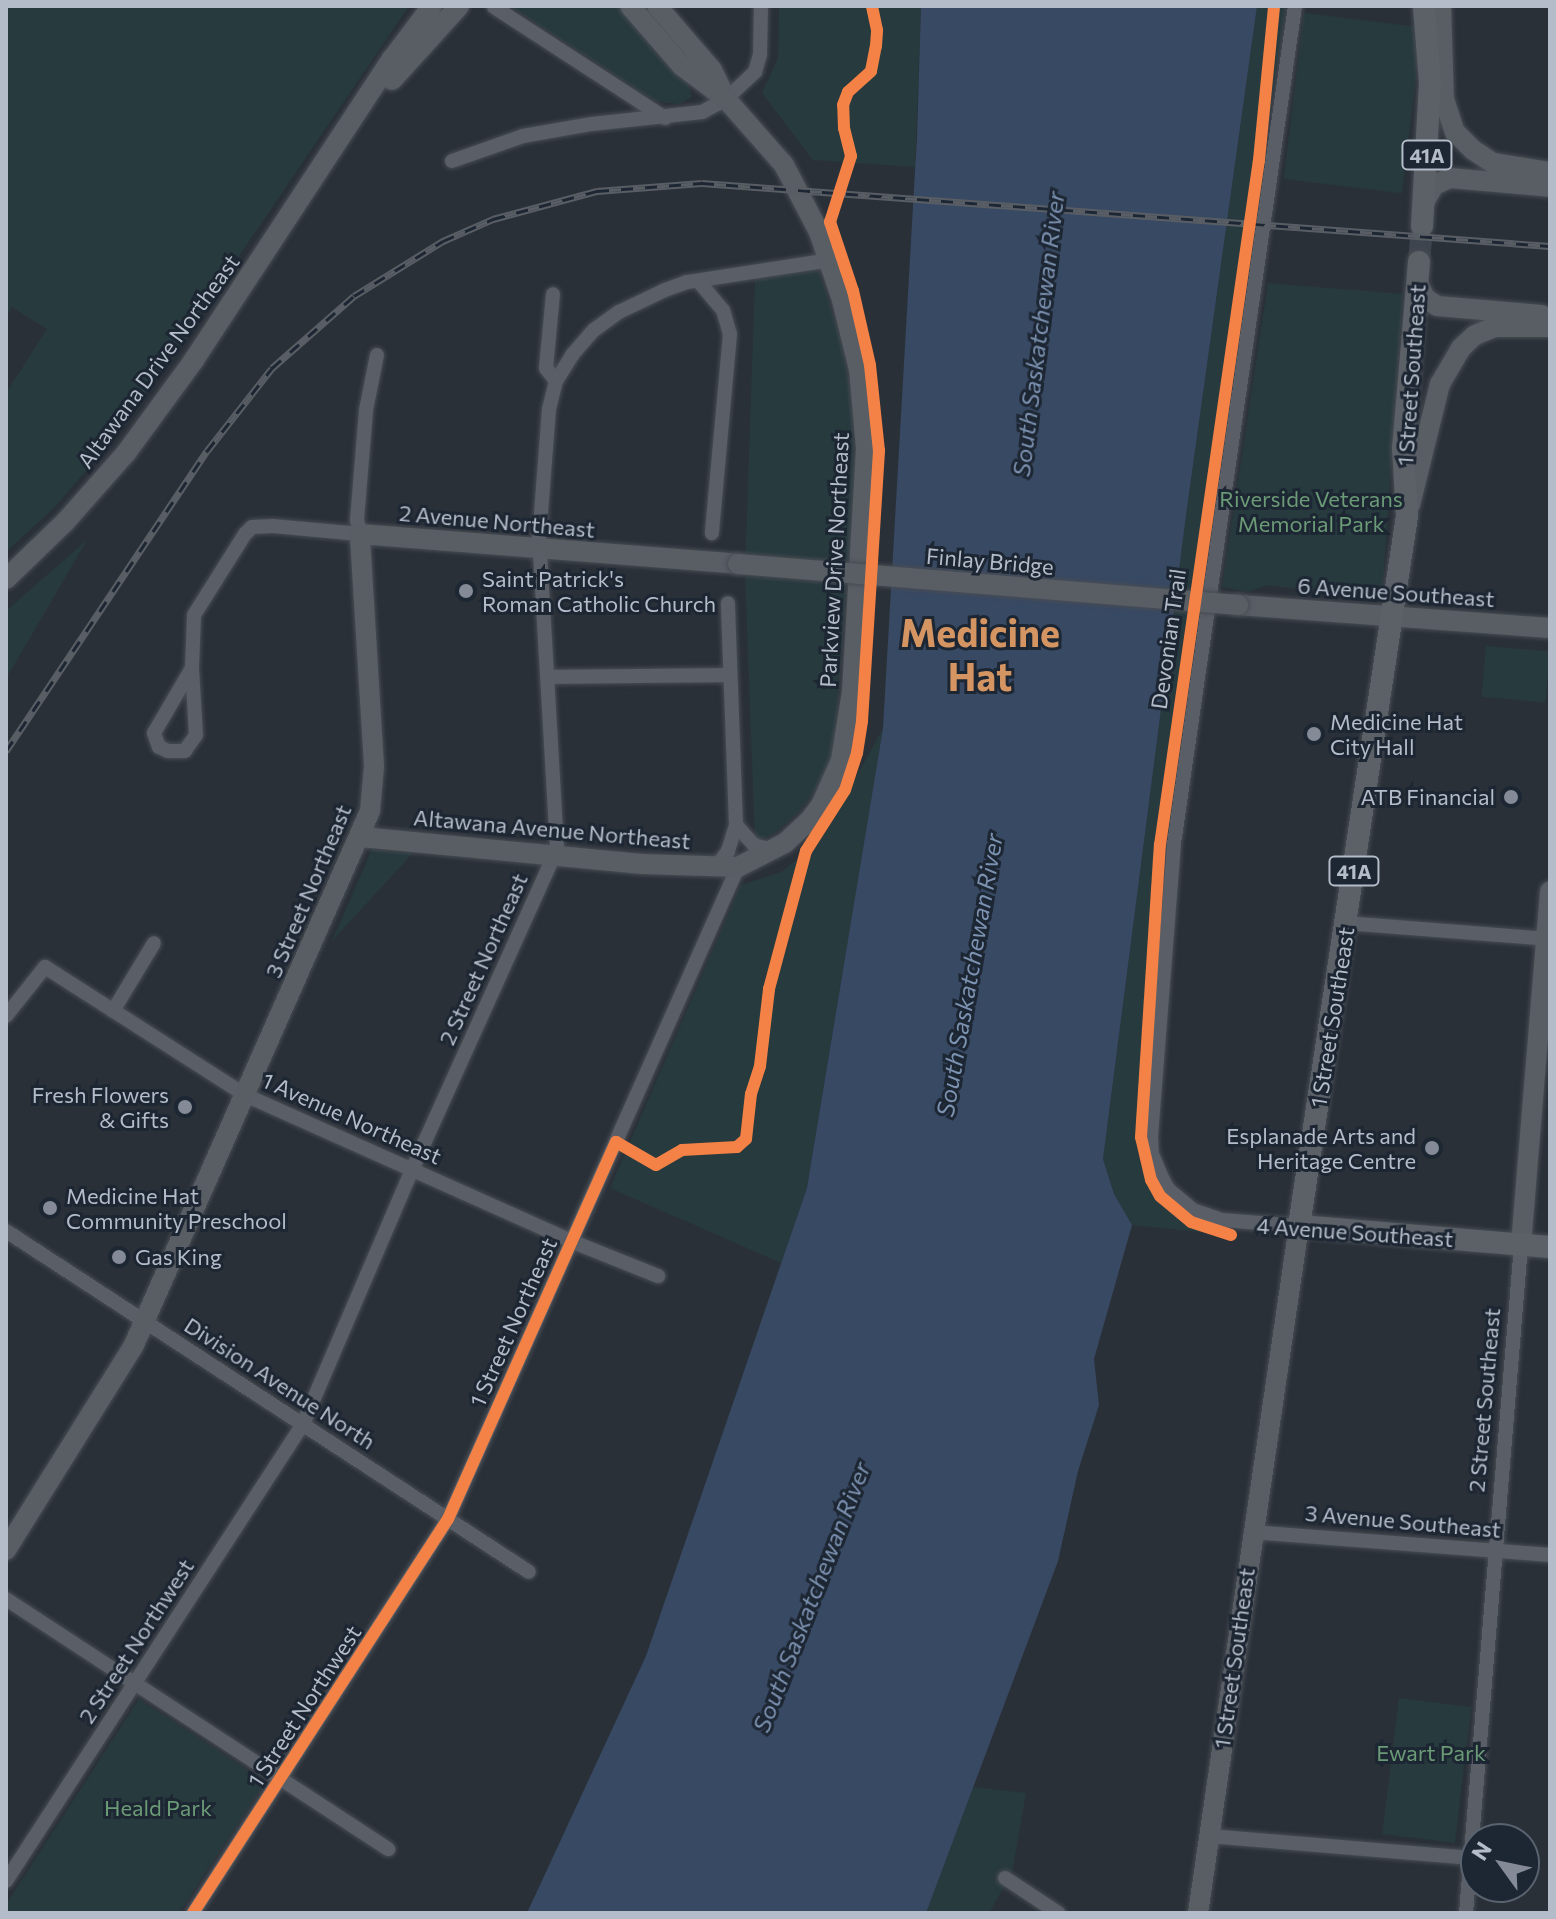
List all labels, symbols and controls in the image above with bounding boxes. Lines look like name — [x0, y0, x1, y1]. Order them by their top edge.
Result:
road number: 41A — [1401, 139, 1453, 171]
water label: South Saskatchewan River — [1006, 190, 1070, 478]
street label: Altawana Drive Northeast — [72, 249, 244, 473]
street label: 1 Street Southeast — [1391, 283, 1431, 467]
street label: Parkview Drive Northeast — [814, 432, 854, 688]
park label: Riverside Veterans Memorial Park — [1219, 485, 1403, 536]
street label: 2 Avenue Northeast — [398, 499, 596, 543]
street label: Finlay Bridge — [925, 542, 1055, 580]
place label: Saint Patrick's Roman Catholic Church — [482, 565, 716, 616]
street label: Devonian Trail — [1145, 567, 1191, 711]
street label: 6 Avenue Southeast — [1297, 572, 1495, 612]
marker: Saint Patrick's Roman Catholic Church — [457, 582, 475, 600]
district label: Medicine Hat — [900, 609, 1060, 698]
place label: Medicine Hat City Hall — [1330, 708, 1463, 760]
marker: Medicine Hat City Hall — [1305, 725, 1323, 743]
place label: ATB Financial — [1361, 784, 1495, 810]
marker: ATB Financial — [1502, 788, 1520, 806]
street label: 3 Street Northeast — [260, 801, 356, 981]
street label: Altawana Avenue Northeast — [412, 804, 692, 854]
water label: South Saskatchewan River — [930, 831, 1008, 1119]
road number: 41A — [1328, 855, 1380, 887]
street label: 2 Street Northeast — [433, 869, 533, 1049]
street label: 1 Street Southeast — [1305, 925, 1359, 1109]
street label: 1 Avenue Northeast — [258, 1067, 446, 1169]
place label: Fresh Flowers & Gifts — [32, 1081, 169, 1132]
marker: Fresh Flowers & Gifts — [176, 1098, 194, 1116]
place label: Esplanade Arts and Heritage Centre — [1226, 1122, 1416, 1174]
marker: Esplanade Arts and Heritage Centre — [1423, 1139, 1441, 1157]
place label: Medicine Hat Community Preschool — [66, 1182, 287, 1234]
marker: Medicine Hat Community Preschool — [41, 1199, 59, 1217]
street label: 4 Avenue Southeast — [1256, 1212, 1454, 1252]
street label: 1 Street Northeast — [464, 1233, 562, 1411]
place label: Gas King — [135, 1244, 222, 1270]
marker: Gas King — [110, 1248, 128, 1266]
street label: 2 Street Southeast — [1463, 1307, 1505, 1493]
street label: Division Avenue North — [180, 1311, 380, 1455]
water label: South Saskatchewan River — [746, 1458, 876, 1736]
street label: 3 Avenue Southeast — [1304, 1499, 1502, 1543]
street label: 2 Street Northwest — [73, 1554, 199, 1728]
street label: 1 Street Southeast — [1208, 1566, 1260, 1750]
street label: 1 Street Northwest — [242, 1620, 366, 1792]
park label: Ewart Park — [1376, 1740, 1486, 1766]
park label: Heald Park — [104, 1795, 212, 1821]
north arrow — [1460, 1823, 1540, 1903]
text: N — [1465, 1836, 1497, 1865]

